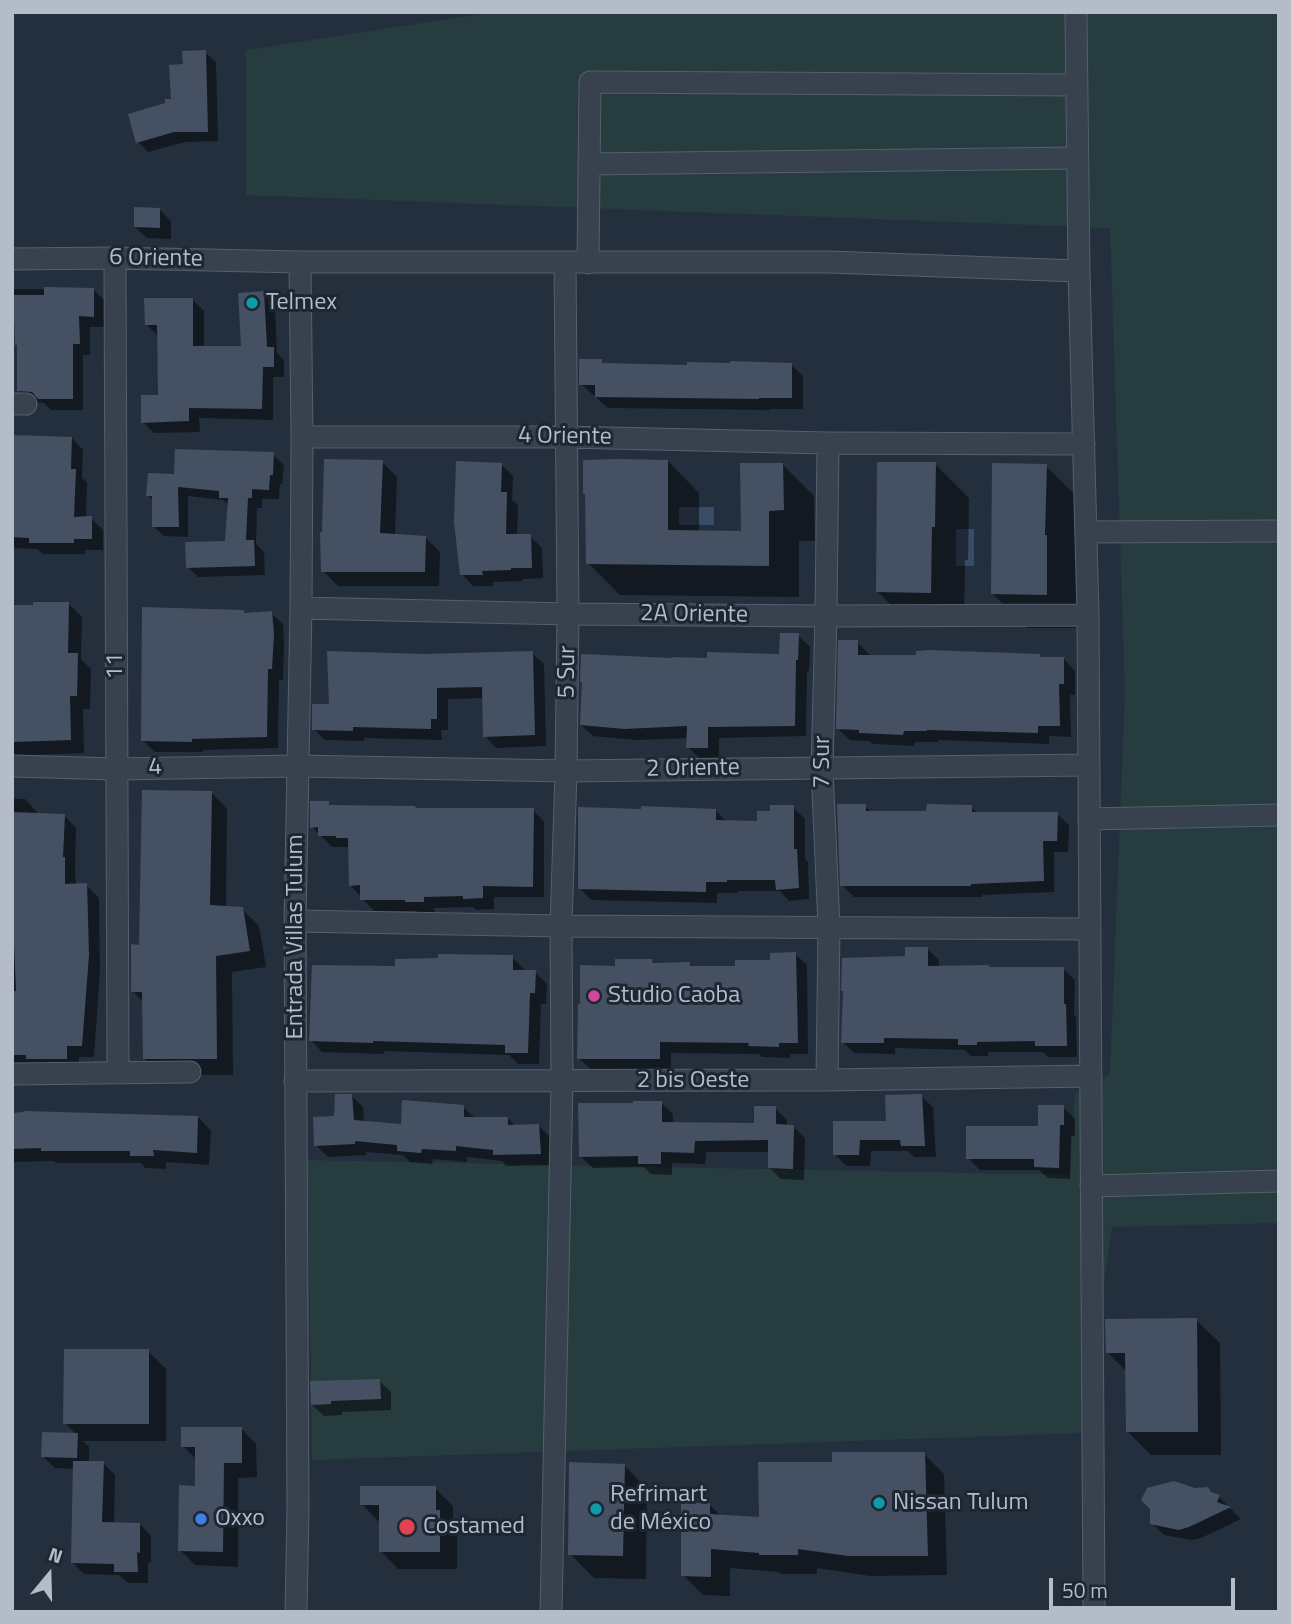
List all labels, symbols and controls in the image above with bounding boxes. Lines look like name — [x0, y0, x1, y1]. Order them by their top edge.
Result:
street label: 6 Oriente — [109, 244, 203, 274]
place label: Telmex — [266, 289, 337, 317]
marker: Telmex — [244, 295, 260, 311]
street label: 4 Oriente — [518, 422, 612, 452]
street label: 2A Oriente — [640, 600, 748, 630]
street label: 5 Sur — [553, 645, 583, 699]
street label: 11 — [102, 653, 130, 679]
street label: 7 Sur — [809, 736, 837, 788]
street label: 4 — [148, 753, 162, 783]
street label: 2 Oriente — [646, 754, 740, 784]
street label: Entrada Villas Tulum — [282, 834, 310, 1040]
place label: Studio Caoba — [608, 982, 740, 1010]
marker: Studio Caoba — [586, 988, 602, 1004]
street label: 2 bis Oeste — [637, 1067, 749, 1095]
place label: Refrimart de México — [610, 1481, 711, 1537]
place label: Nissan Tulum — [893, 1489, 1029, 1517]
marker: Nissan Tulum — [871, 1495, 887, 1511]
marker: Refrimart de México — [588, 1501, 604, 1517]
place label: Oxxo — [215, 1505, 265, 1533]
marker: Oxxo — [193, 1511, 209, 1527]
place label: Costamed — [423, 1513, 525, 1541]
marker: Costamed — [397, 1517, 417, 1537]
text: N — [45, 1539, 67, 1571]
north arrow — [14, 1540, 84, 1610]
scale bar — [1053, 1564, 1238, 1608]
text: 50 m — [1062, 1574, 1108, 1606]

